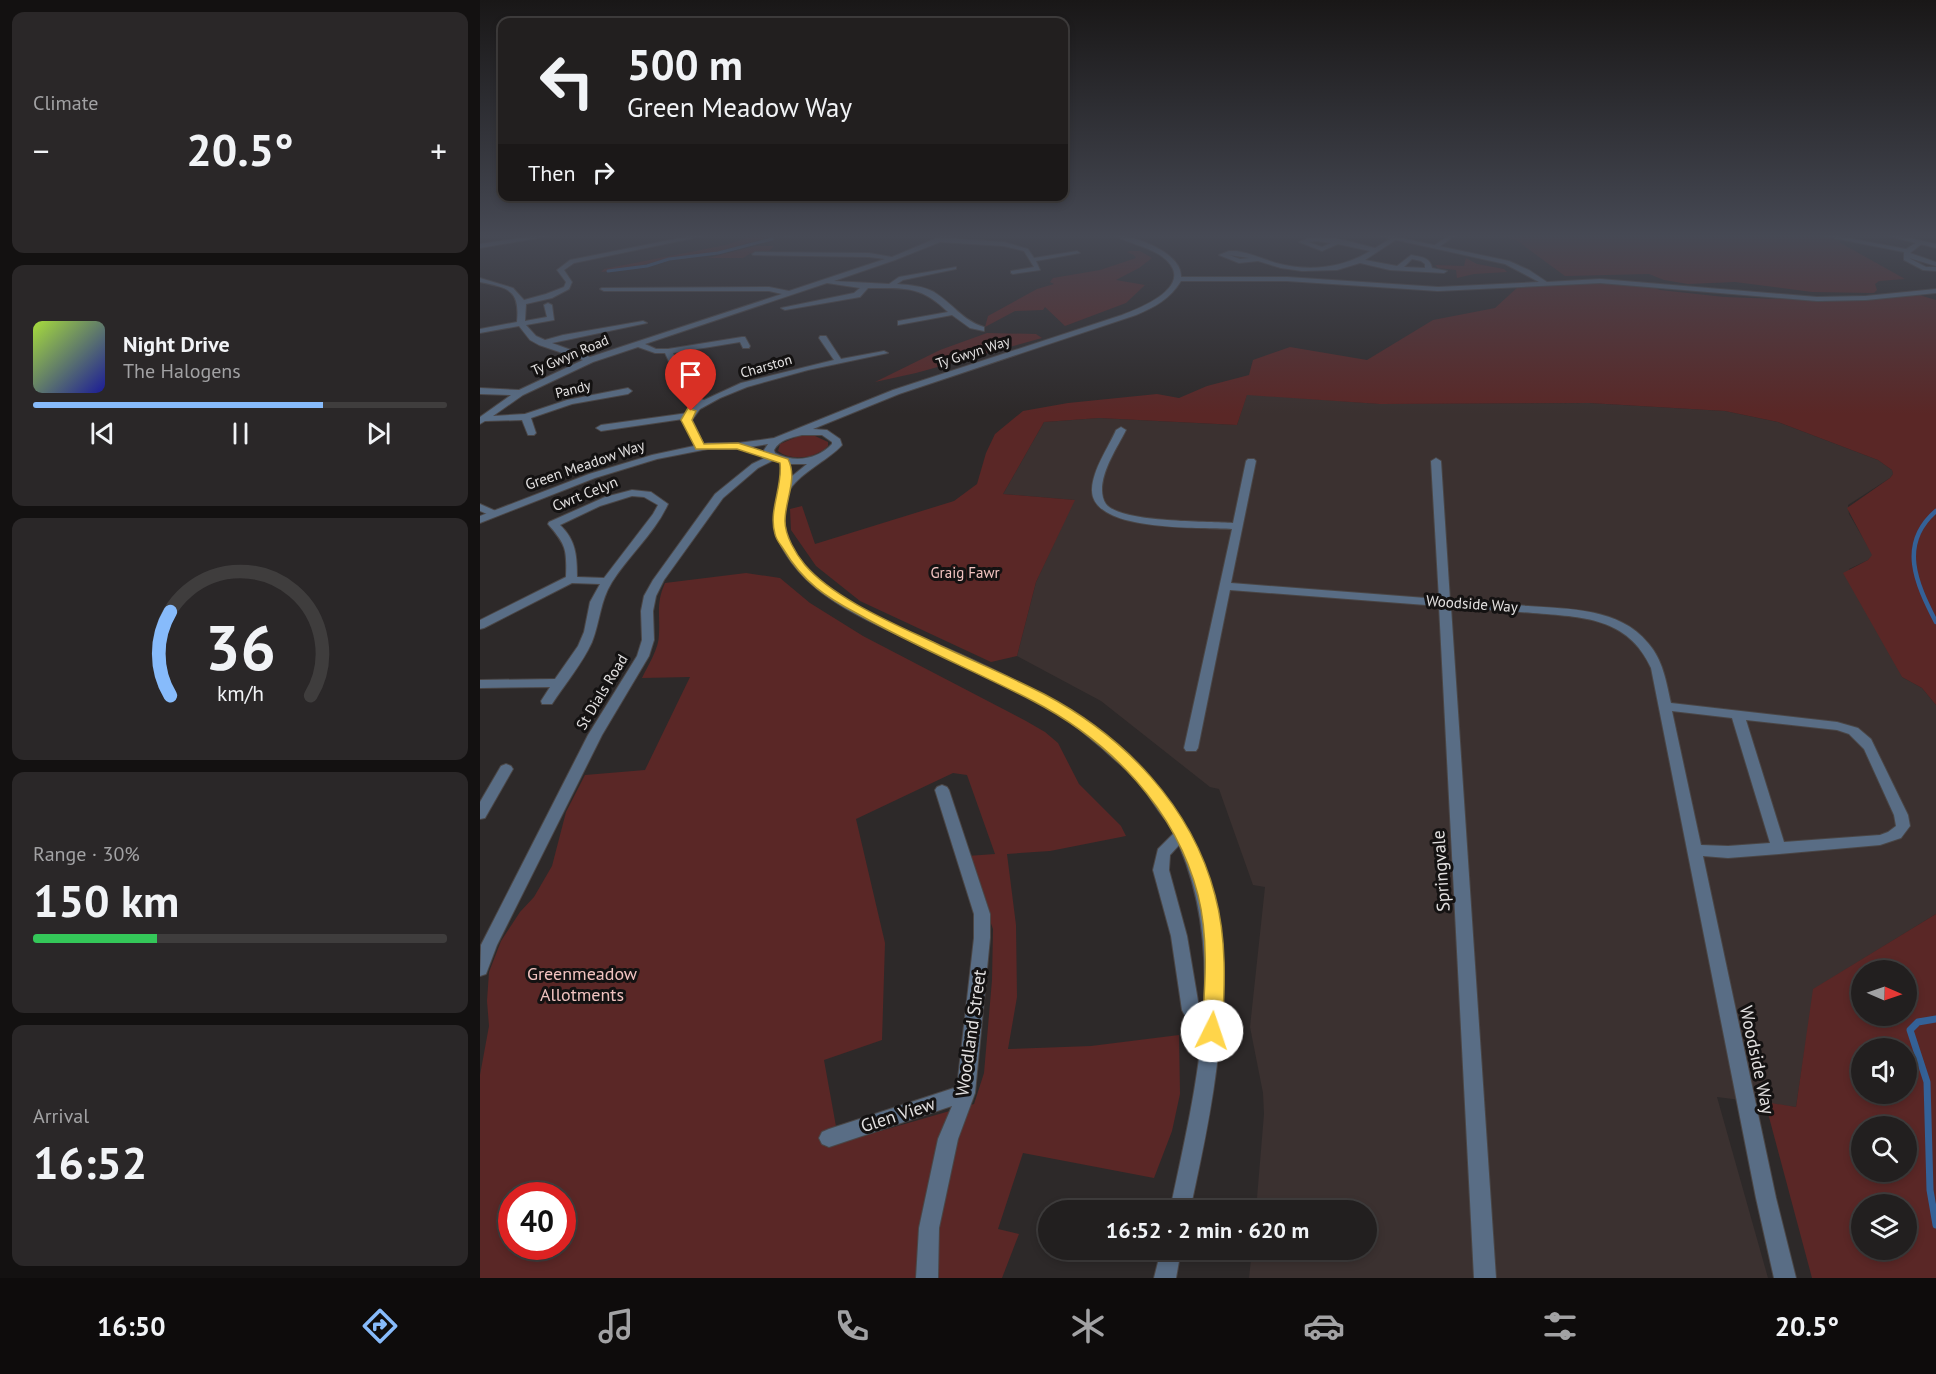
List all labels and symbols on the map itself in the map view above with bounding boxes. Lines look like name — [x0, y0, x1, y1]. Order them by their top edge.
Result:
street label: Ty Gwyn Road — [529, 331, 611, 379]
street label: Ty Gwyn Way — [934, 331, 1013, 372]
pin — [665, 349, 716, 411]
street label: Charston — [738, 350, 794, 382]
street label: Pandy — [553, 376, 593, 402]
street label: Green Meadow Way — [523, 435, 647, 494]
street label: Cwrt Celyn — [549, 472, 620, 515]
park label: Graig Fawr — [930, 563, 1000, 582]
street label: Woodside Way — [1426, 591, 1519, 616]
street label: St Dials Road — [572, 651, 632, 733]
street label: Springvale — [1426, 829, 1455, 913]
north arrow — [1851, 960, 1917, 1026]
park label: Greenmeadow Allotments — [527, 962, 638, 1006]
street label: Woodland Street — [950, 968, 991, 1098]
position arrow — [1180, 999, 1244, 1063]
street label: Woodside Way — [1735, 1004, 1780, 1117]
street label: Glen View — [858, 1091, 939, 1137]
speed limit sign: 40 — [498, 1182, 576, 1260]

